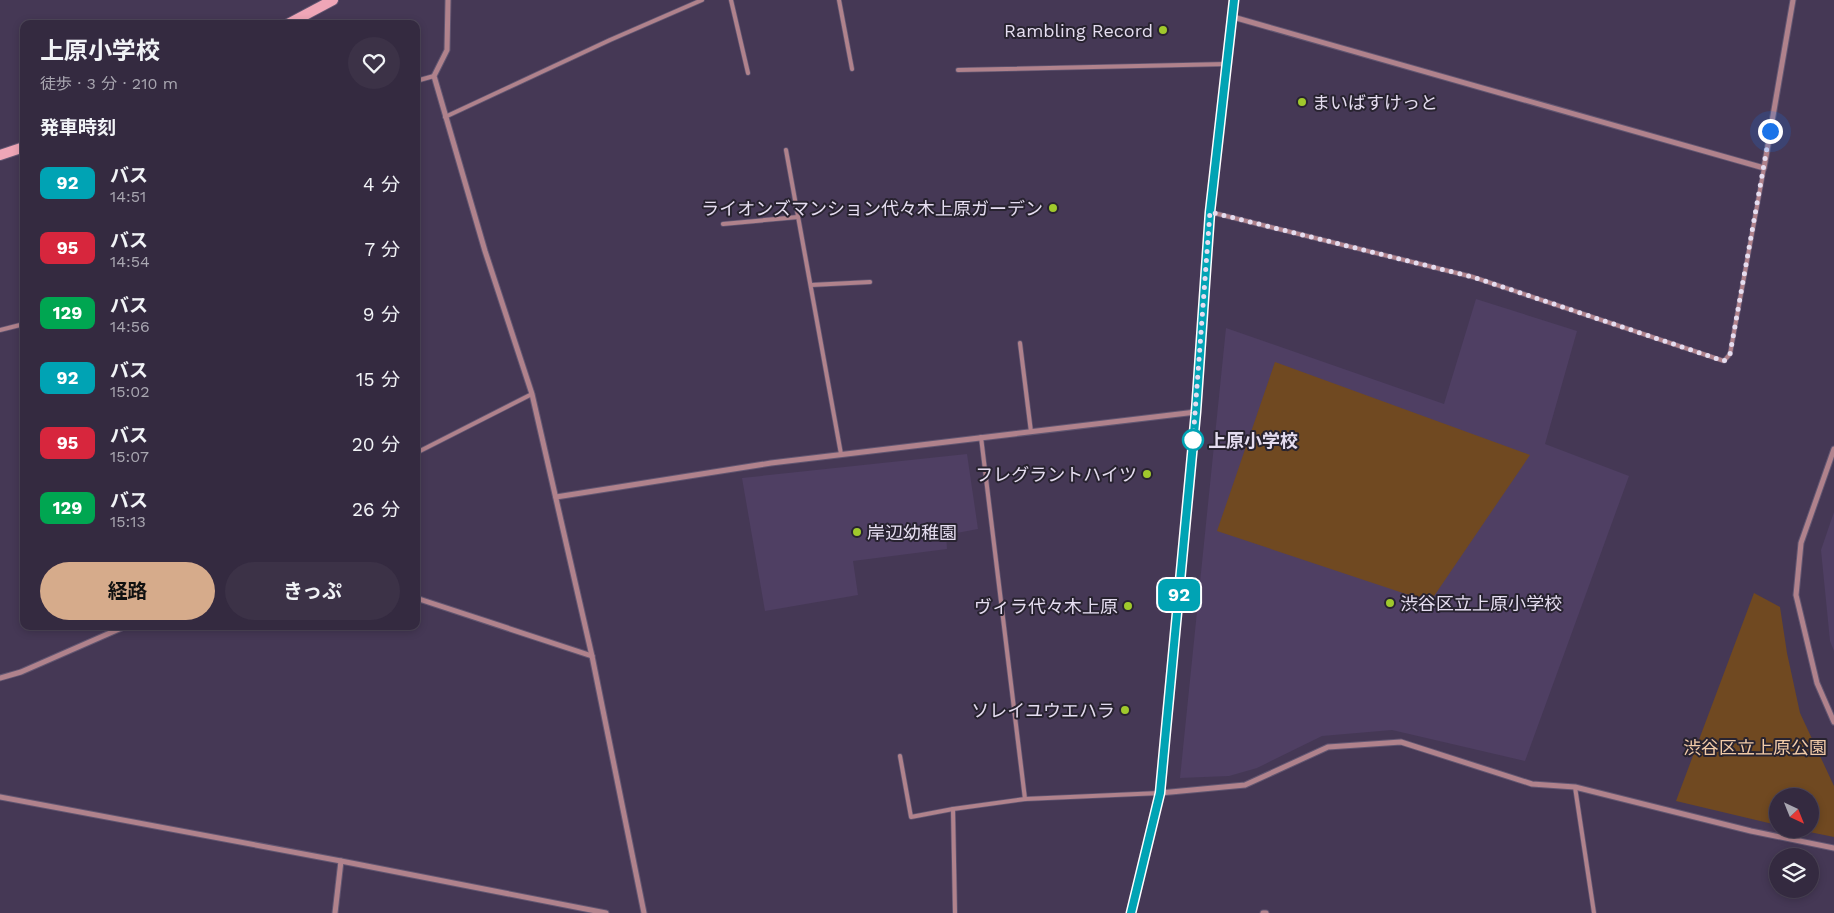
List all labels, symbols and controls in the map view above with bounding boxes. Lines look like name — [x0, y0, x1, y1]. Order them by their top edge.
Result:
place label: Rambling Record — [1004, 20, 1153, 41]
marker: Rambling Record — [1157, 24, 1169, 36]
text: 上原小学校 — [40, 37, 160, 65]
button: heart — [348, 37, 400, 89]
text: 徒歩 · 3 分 · 210 m — [40, 74, 178, 93]
place label: まいばすけっと — [1312, 92, 1438, 113]
marker: まいばすけっと — [1296, 96, 1308, 108]
text: 発車時刻 — [40, 116, 116, 139]
your location — [1758, 119, 1783, 144]
text: バス — [110, 164, 148, 187]
text: 92 — [57, 172, 78, 193]
text: 4 分 — [363, 173, 400, 196]
text: 14:51 — [110, 187, 146, 206]
place label: ライオンズマンション代々木上原ガーデン — [701, 198, 1043, 219]
marker: ライオンズマンション代々木上原ガーデン — [1047, 202, 1059, 214]
text: バス — [110, 229, 148, 252]
text: 95 — [57, 237, 78, 258]
text: 7 分 — [364, 238, 400, 261]
text: 14:54 — [110, 252, 150, 271]
text: バス — [110, 294, 148, 317]
text: 129 — [53, 302, 82, 323]
text: 9 分 — [363, 303, 400, 326]
text: 14:56 — [110, 317, 150, 336]
text: バス — [110, 359, 148, 382]
text: 92 — [57, 367, 78, 388]
text: 15 分 — [356, 368, 400, 391]
text: 15:02 — [110, 382, 150, 401]
text: バス — [110, 424, 148, 447]
marker: 上原小学校 — [1182, 429, 1204, 451]
place label: 上原小学校 — [1208, 430, 1298, 451]
text: 95 — [57, 432, 78, 453]
text: 20 分 — [352, 433, 400, 456]
text: 15:07 — [110, 447, 149, 466]
place label: フレグラントハイツ — [975, 464, 1137, 485]
marker: フレグラントハイツ — [1141, 468, 1153, 480]
text: バス — [110, 489, 148, 512]
text: 129 — [53, 497, 82, 518]
text: 26 分 — [352, 498, 400, 521]
text: 15:13 — [110, 512, 146, 531]
place label: 岸辺幼稚園 — [867, 522, 957, 543]
marker: 岸辺幼稚園 — [851, 526, 863, 538]
button: 経路 — [40, 562, 215, 620]
button: きっぷ — [225, 562, 400, 620]
line badge: 92 — [1156, 579, 1202, 611]
text: 92 — [1168, 584, 1190, 605]
place label: 渋谷区立上原小学校 — [1400, 593, 1562, 614]
place label: ヴィラ代々木上原 — [974, 596, 1118, 617]
marker: 渋谷区立上原小学校 — [1384, 597, 1396, 609]
marker: ヴィラ代々木上原 — [1122, 600, 1134, 612]
place label: ソレイユウエハラ — [971, 700, 1115, 721]
marker: ソレイユウエハラ — [1119, 704, 1131, 716]
park label: 渋谷区立上原公園 — [1683, 737, 1827, 758]
north arrow — [1769, 788, 1819, 838]
map controls — [1769, 788, 1819, 898]
button: layers — [1769, 848, 1819, 898]

